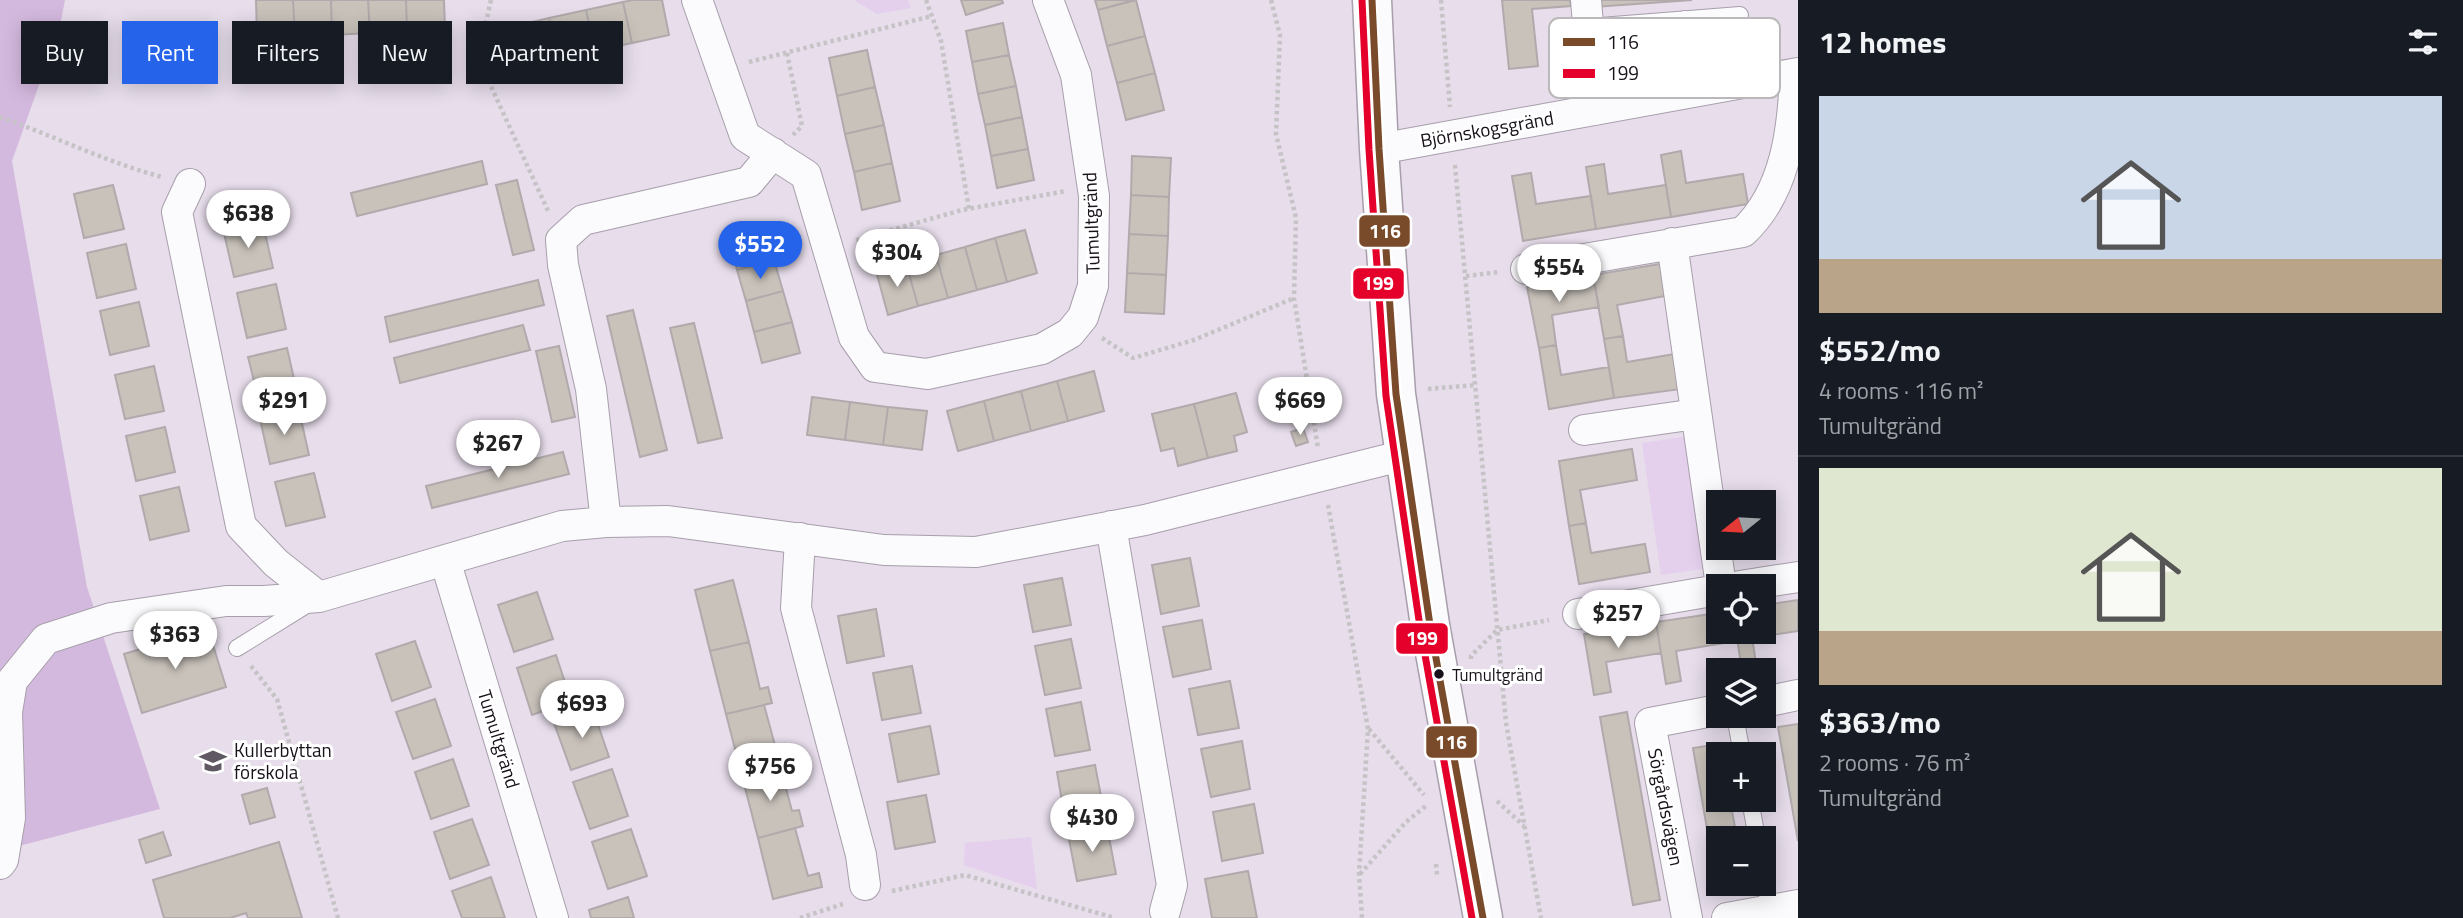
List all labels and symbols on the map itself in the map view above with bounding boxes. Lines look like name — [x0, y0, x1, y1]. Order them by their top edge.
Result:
legend — [1549, 18, 1780, 98]
text: 116 — [1607, 27, 1639, 56]
text: 199 — [1607, 58, 1639, 87]
street label: Björnskogsgränd — [1418, 103, 1556, 155]
street label: Tumultgränd — [1074, 172, 1107, 274]
pin: $638 — [207, 190, 289, 250]
line badge: 116 — [1358, 214, 1411, 248]
text: 116 — [1369, 216, 1401, 245]
pin: $552 — [719, 222, 801, 281]
pin: $304 — [856, 230, 938, 289]
pin: $554 — [1518, 244, 1600, 304]
line badge: 199 — [1352, 267, 1405, 300]
text: 199 — [1362, 268, 1394, 297]
pin: $291 — [243, 378, 325, 437]
pin: $669 — [1259, 378, 1341, 437]
pin: $267 — [457, 420, 539, 480]
north arrow — [1706, 490, 1776, 560]
pin: $257 — [1577, 590, 1659, 650]
pin: $363 — [134, 612, 216, 671]
line badge: 199 — [1395, 622, 1449, 655]
text: 199 — [1406, 623, 1438, 652]
place label: Tumultgränd — [1452, 662, 1543, 688]
marker: Tumultgränd — [1432, 667, 1446, 681]
pin: $693 — [541, 680, 623, 740]
street label: Tumultgränd — [471, 686, 528, 792]
line badge: 116 — [1425, 725, 1478, 759]
text: 116 — [1435, 727, 1467, 756]
place label: Kullerbyttan förskola — [234, 735, 332, 786]
pin: $756 — [729, 744, 811, 803]
school or university icon: Kullerbyttan förskola — [198, 746, 228, 776]
street label: Sörgårdsvägen — [1641, 746, 1692, 868]
pin: $430 — [1051, 794, 1133, 854]

